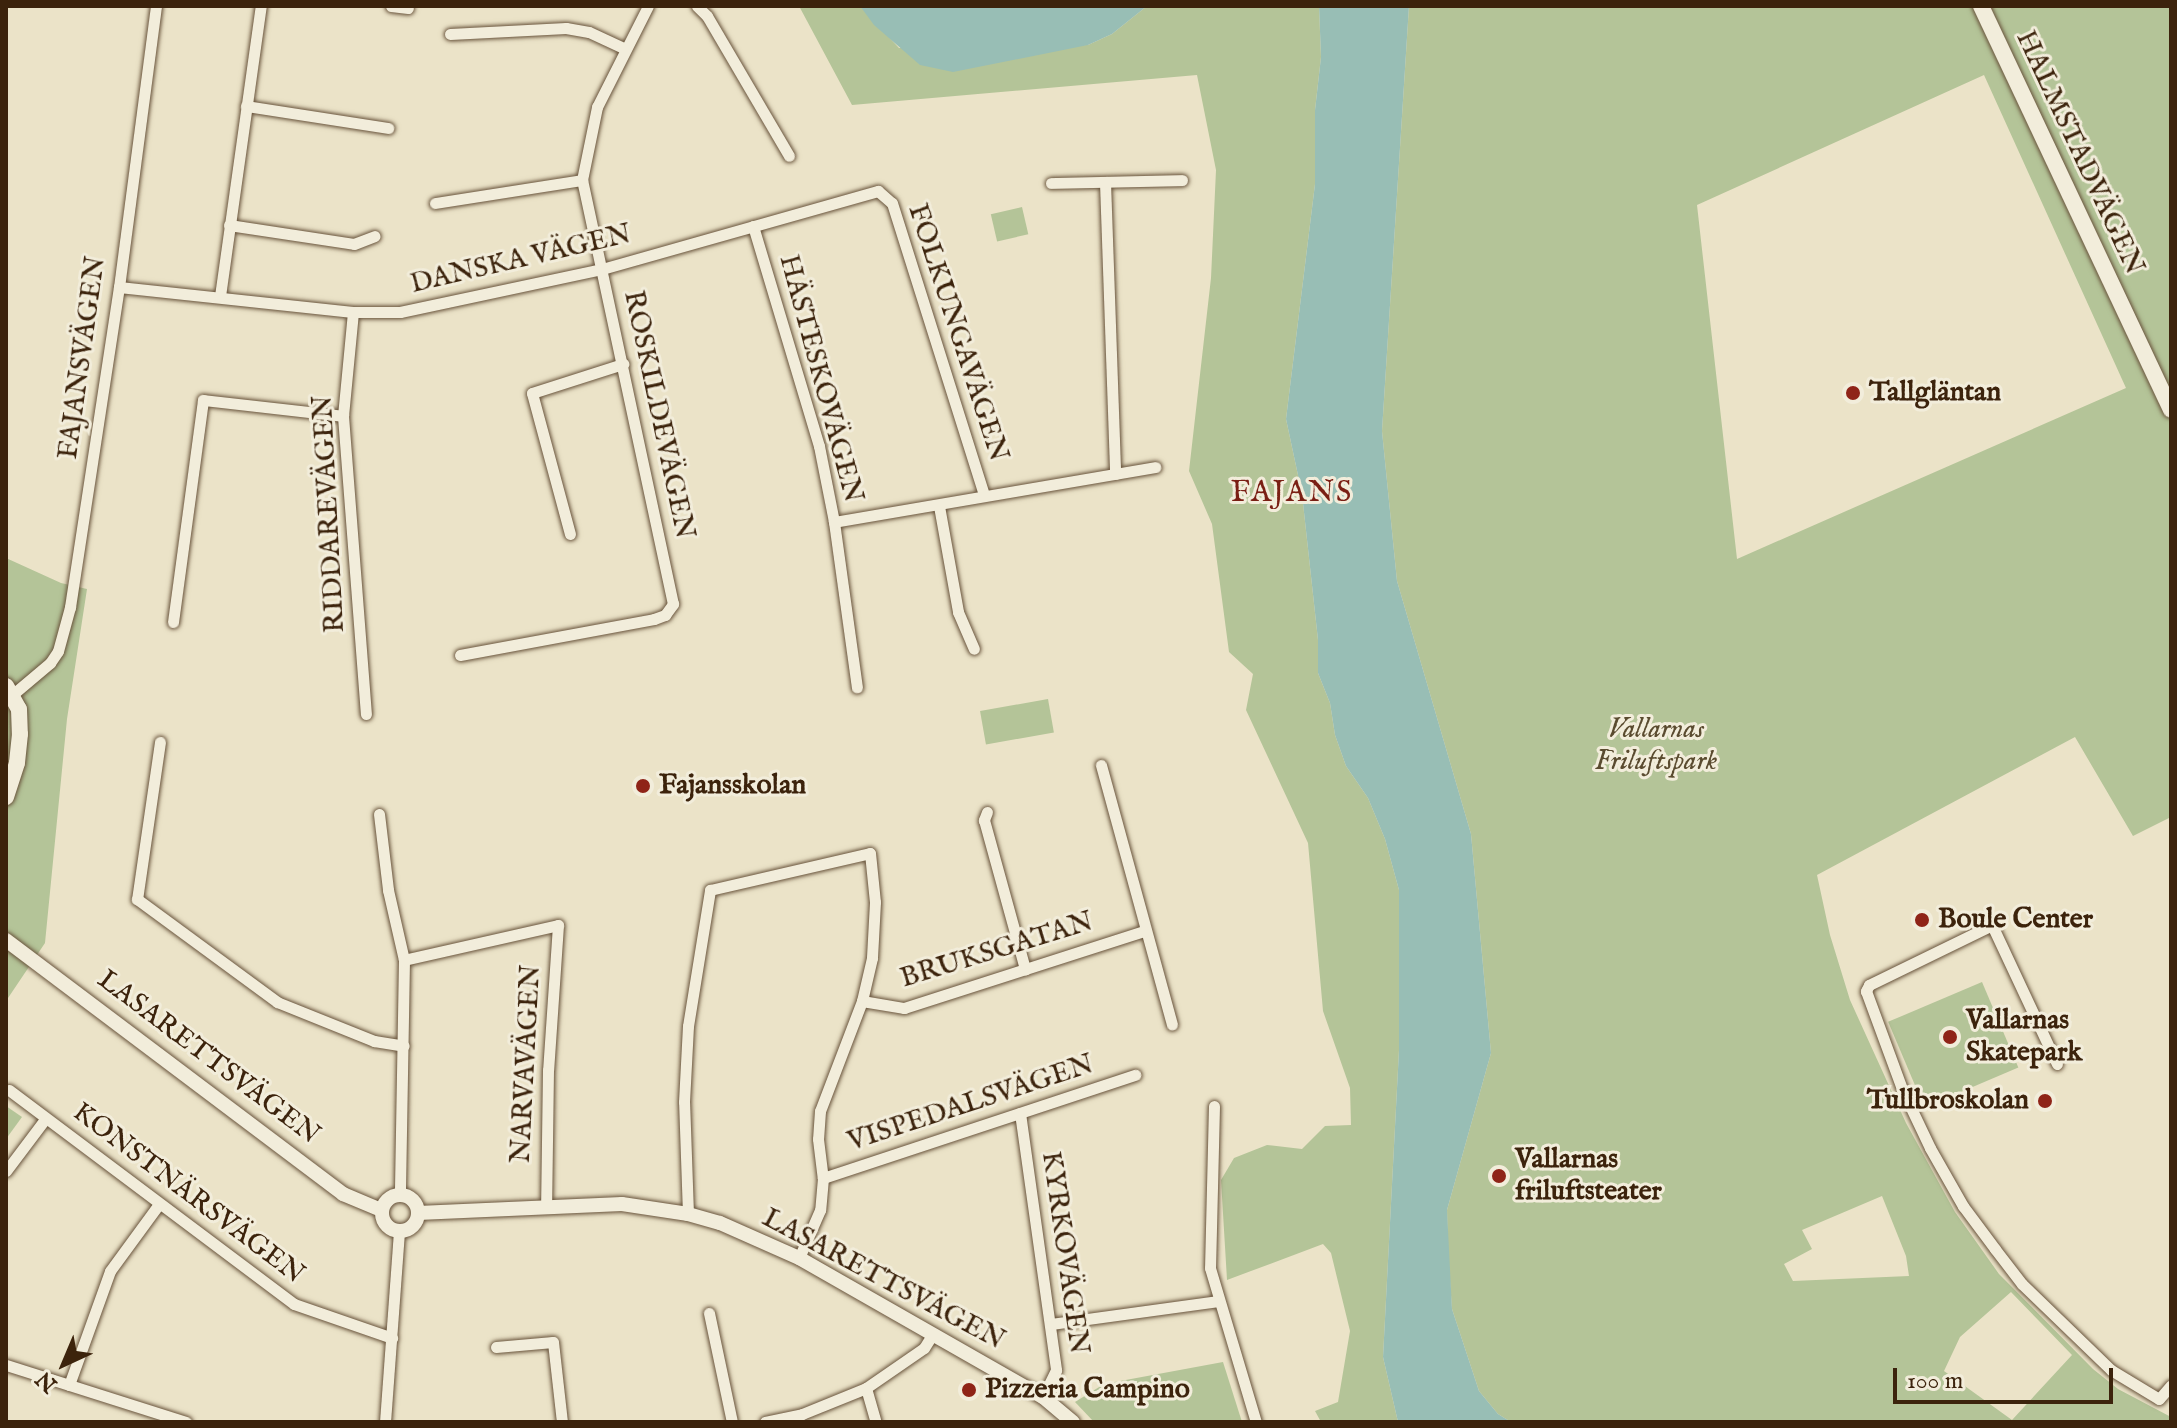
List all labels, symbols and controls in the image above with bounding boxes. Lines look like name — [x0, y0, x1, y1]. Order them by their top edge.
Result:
street label: HALMSTADVÄGEN — [2008, 26, 2150, 280]
street label: FOLKUNGAVÄGEN — [899, 200, 1015, 466]
street label: DANSKA VÄGEN — [407, 218, 635, 302]
street label: HÄSTESKOVÄGEN — [771, 251, 869, 507]
street label: FAJANSVÄGEN — [52, 254, 114, 462]
street label: ROSKILDEVÄGEN — [615, 288, 701, 542]
place label: Tallgläntan — [1869, 376, 2001, 410]
marker: Tallgläntan — [1844, 384, 1862, 402]
street label: RIDDAREVÄGEN — [307, 394, 353, 634]
district label: FAJANS — [1231, 475, 1353, 511]
park label: Vallarnas Friluftspark — [1595, 713, 1717, 779]
place label: Fajansskolan — [659, 769, 806, 803]
marker: Fajansskolan — [634, 777, 652, 795]
place label: Boule Center — [1938, 903, 2093, 937]
street label: BRUKSGATAN — [897, 906, 1097, 996]
marker: Boule Center — [1913, 911, 1931, 929]
street label: LASARETTSVÄGEN — [90, 963, 326, 1153]
street label: NARVAVÄGEN — [505, 964, 549, 1164]
place label: Vallarnas Skatepark — [1966, 1004, 2082, 1070]
marker: Vallarnas Skatepark — [1941, 1028, 1959, 1046]
street label: VISPEDALSVÄGEN — [844, 1048, 1098, 1160]
place label: Tullbroskolan — [1867, 1084, 2029, 1118]
marker: Tullbroskolan — [2036, 1092, 2054, 1110]
street label: KONSTNÄRSVÄGEN — [66, 1096, 310, 1292]
place label: Vallarnas friluftsteater — [1515, 1143, 1662, 1209]
street label: KYRKOVÄGEN — [1033, 1149, 1095, 1357]
marker: Vallarnas friluftsteater — [1490, 1167, 1508, 1185]
street label: LASARETTSVÄGEN — [756, 1202, 1010, 1358]
north arrow — [24, 1324, 104, 1404]
scale bar — [1897, 1352, 2117, 1402]
text: N — [31, 1365, 64, 1398]
text: 100 m — [1907, 1366, 1963, 1397]
place label: Pizzeria Campino — [985, 1373, 1190, 1407]
marker: Pizzeria Campino — [960, 1381, 978, 1399]

